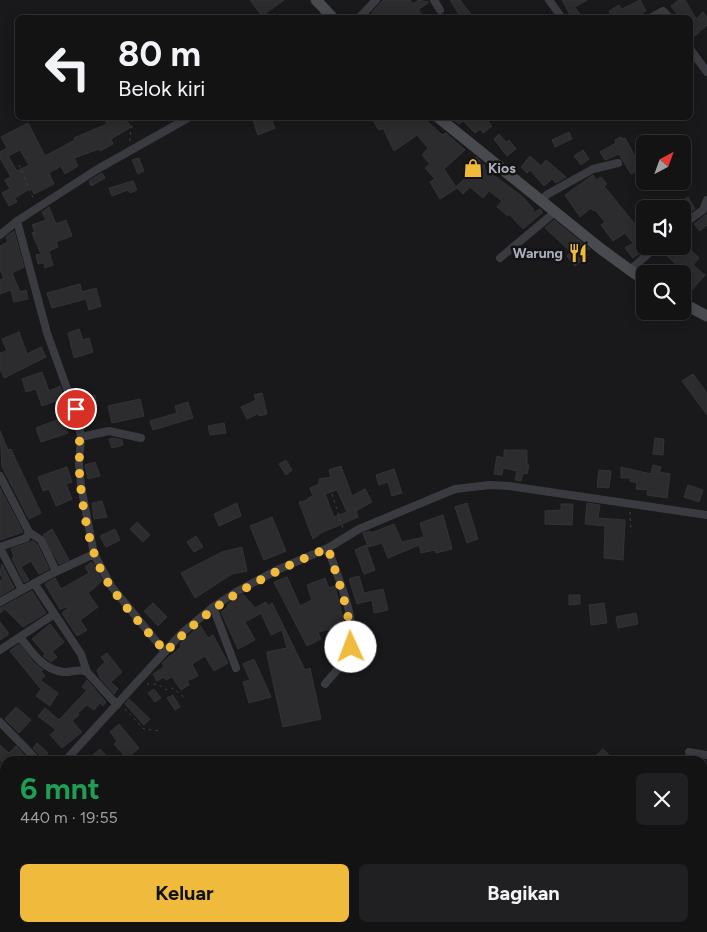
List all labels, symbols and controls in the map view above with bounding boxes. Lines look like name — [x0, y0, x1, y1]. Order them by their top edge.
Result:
text: 80 m — [118, 33, 201, 75]
icon: left — [35, 35, 100, 100]
text: Belok kiri — [118, 75, 205, 102]
north arrow — [636, 135, 691, 190]
map controls — [636, 135, 691, 320]
shop icon: Kios — [462, 157, 484, 179]
place label: Kios — [488, 160, 516, 177]
button: sound — [636, 200, 691, 255]
restaurant icon: Warung — [567, 242, 589, 264]
place label: Warung — [513, 245, 563, 262]
button: search — [636, 265, 691, 320]
pin — [55, 388, 97, 430]
icon: arrive — [62, 395, 90, 423]
position arrow — [324, 620, 376, 672]
text: 6 mnt — [20, 770, 100, 807]
button: close — [636, 773, 688, 825]
text: 440 m · 19:55 — [20, 808, 118, 827]
button: Keluar — [20, 864, 349, 922]
button: Bagikan — [359, 864, 688, 922]

